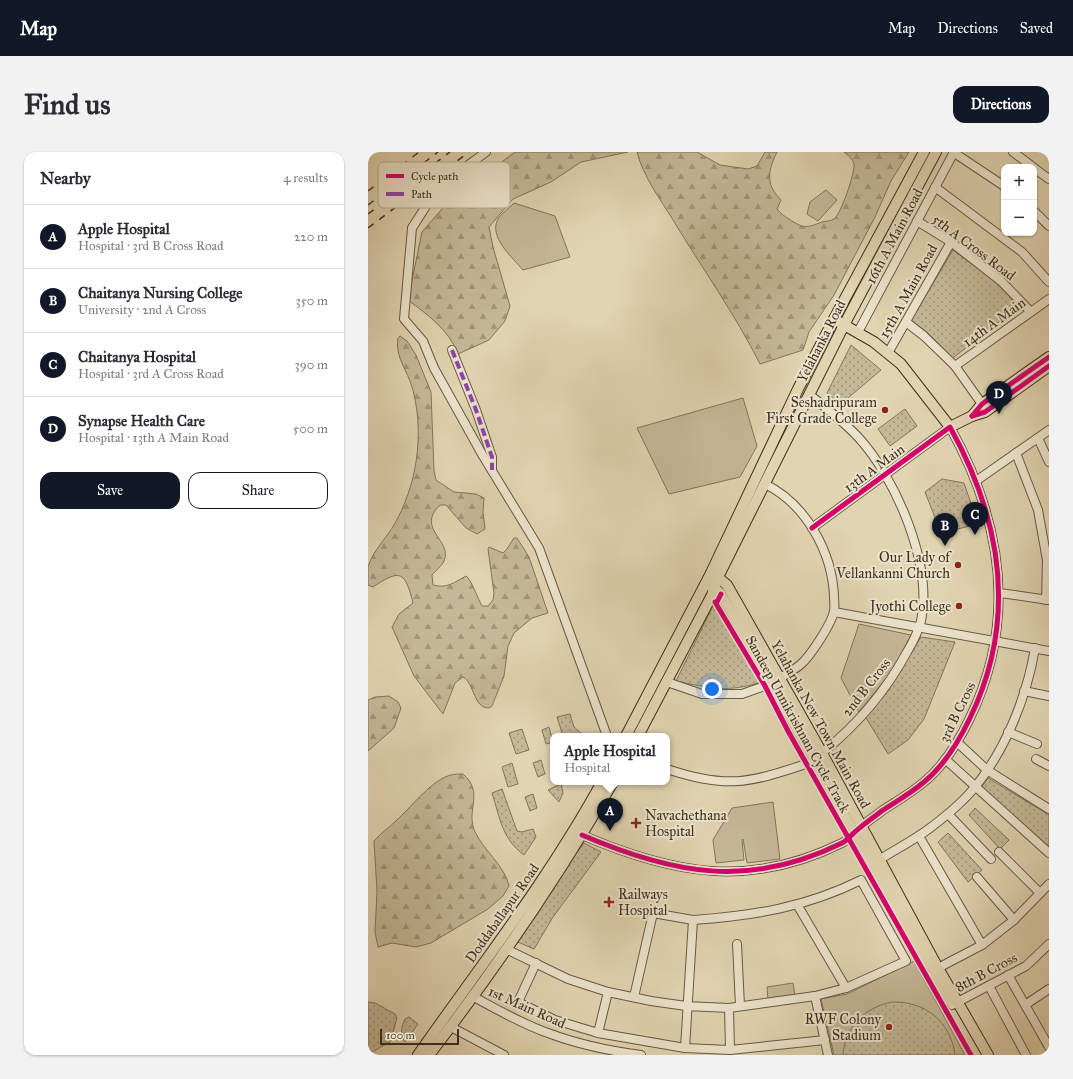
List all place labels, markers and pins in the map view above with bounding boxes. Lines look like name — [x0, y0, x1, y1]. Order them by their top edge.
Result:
pin: D — [986, 381, 1012, 414]
place label: Seshadripuram First Grade College — [766, 394, 877, 427]
marker: Seshadripuram First Grade College — [880, 405, 890, 415]
pin: C — [962, 502, 988, 535]
pin: B — [932, 513, 958, 546]
place label: Our Lady of Vellankanni Church — [835, 549, 952, 582]
marker: Our Lady of Vellankanni Church — [953, 560, 963, 570]
place label: Jyothi College — [868, 598, 951, 616]
marker: Jyothi College — [954, 601, 964, 611]
pin: A — [597, 798, 623, 831]
place label: Navachethana Hospital — [645, 807, 727, 840]
marker: Navachethana Hospital — [630, 817, 642, 829]
place label: Railways Hospital — [618, 886, 668, 919]
marker: Railways Hospital — [603, 896, 615, 908]
place label: RWF Colony Stadium — [805, 1011, 881, 1044]
marker: RWF Colony Stadium — [884, 1022, 894, 1032]

